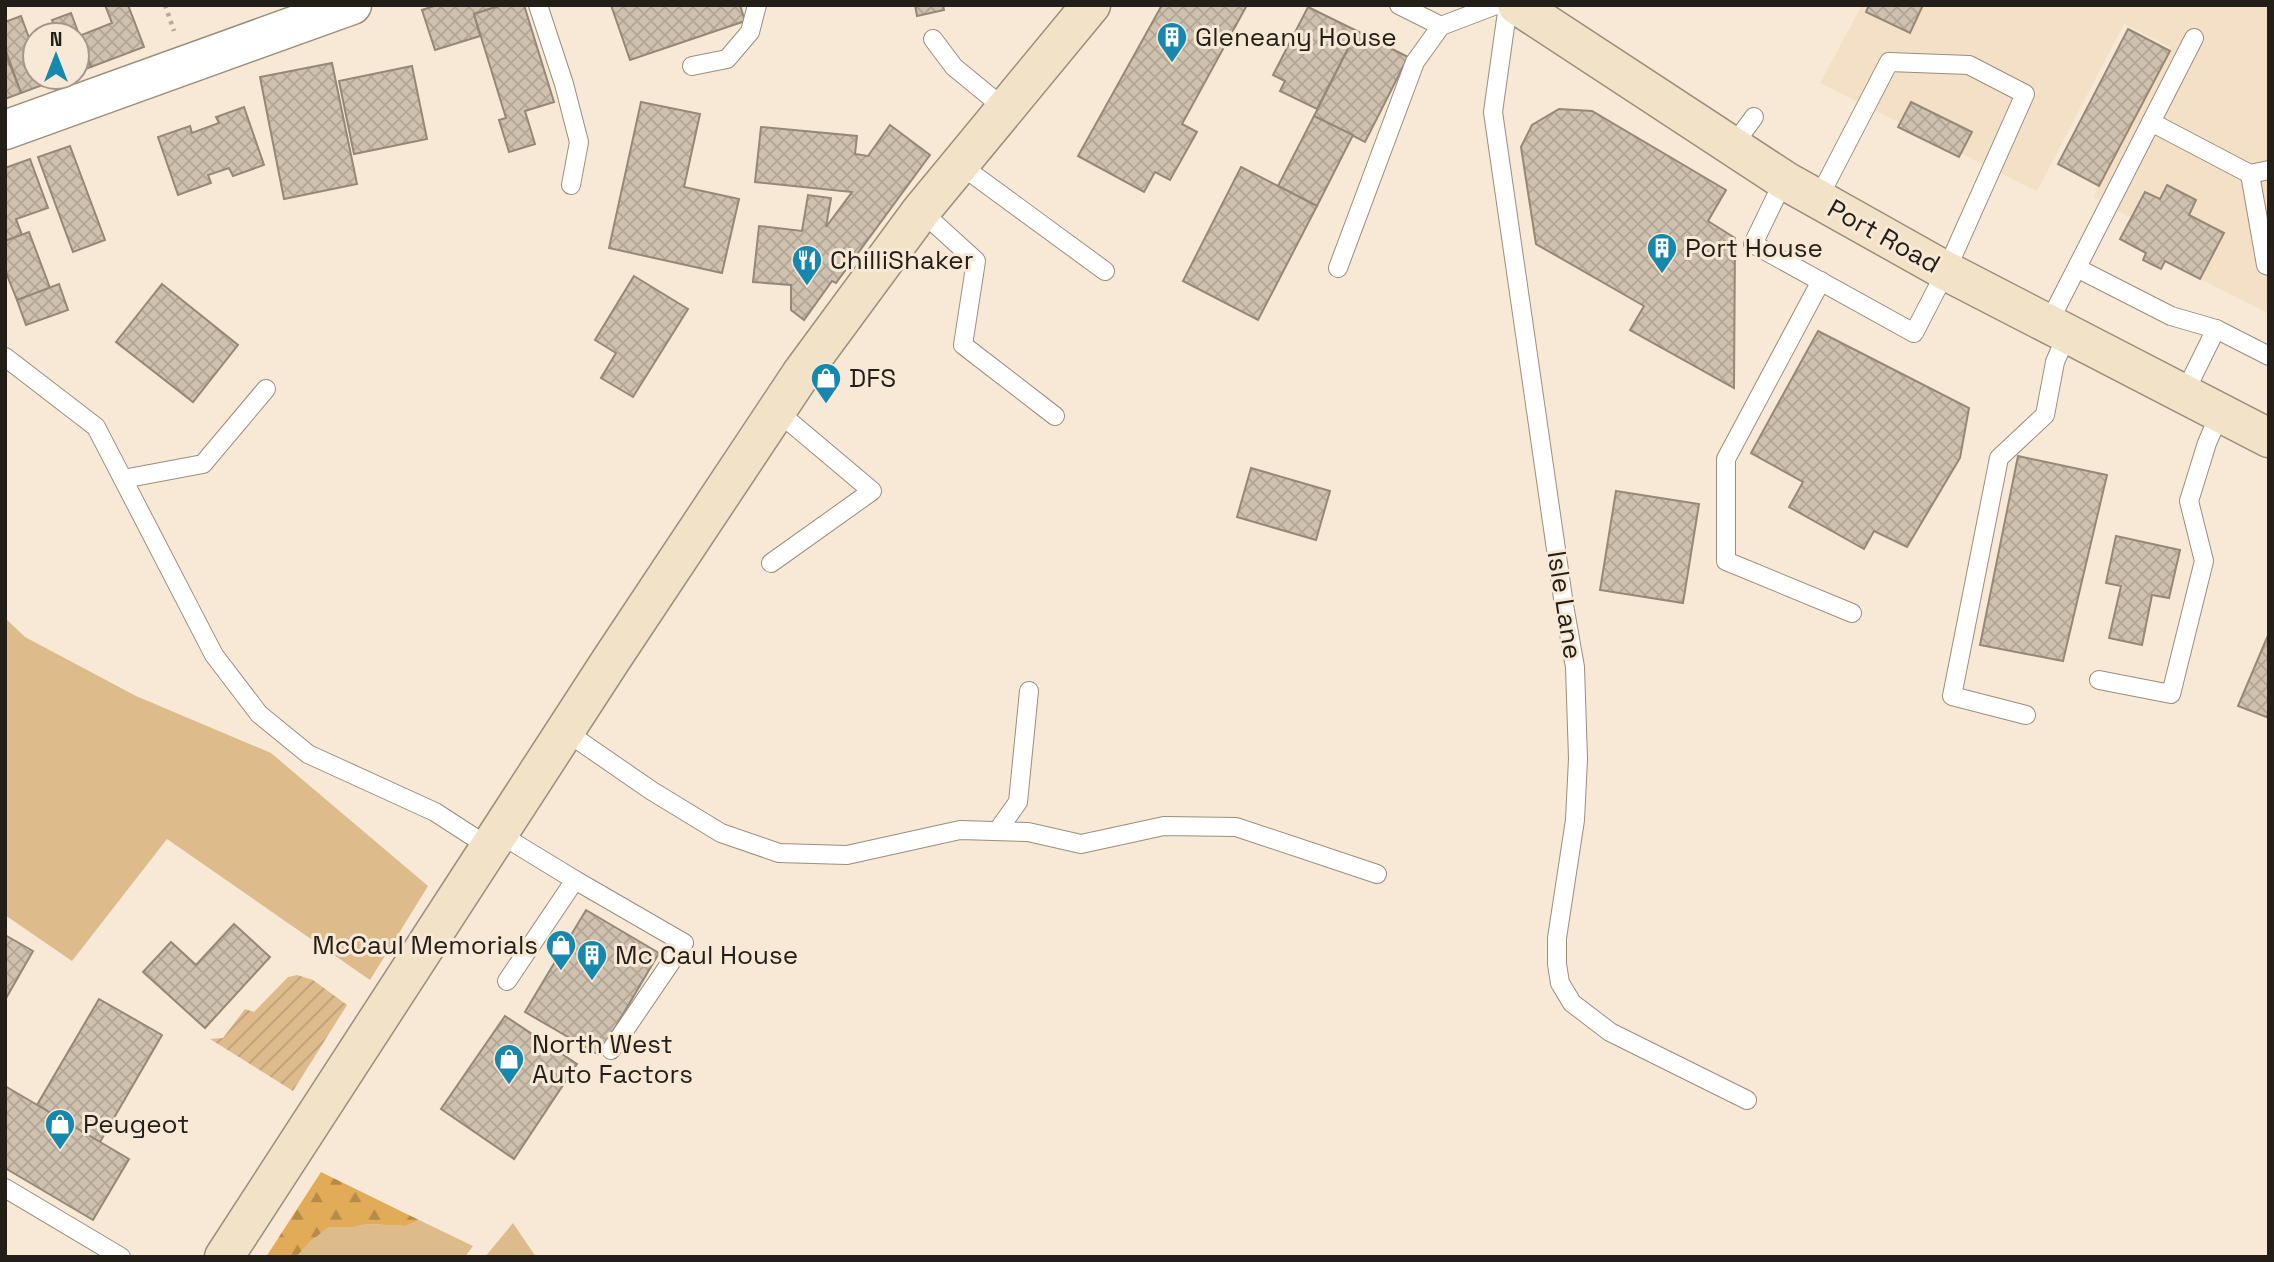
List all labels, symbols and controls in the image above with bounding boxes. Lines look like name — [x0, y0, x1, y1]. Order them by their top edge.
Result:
building icon: Gleneany House — [1155, 20, 1189, 64]
place label: Gleneany House — [1195, 20, 1397, 54]
north arrow — [21, 21, 91, 91]
text: N — [50, 27, 62, 52]
street label: Port Road — [1822, 191, 1946, 281]
building icon: Port House — [1645, 231, 1679, 275]
place label: Port House — [1685, 231, 1823, 265]
restaurant icon: ChilliShaker — [790, 243, 824, 287]
place label: ChilliShaker — [830, 243, 973, 277]
shop icon: DFS — [809, 361, 843, 405]
place label: DFS — [849, 361, 896, 395]
street label: Isle Lane — [1540, 549, 1590, 661]
place label: McCaul Memorials — [312, 928, 538, 962]
shop icon: McCaul Memorials — [544, 928, 578, 972]
building icon: Mc Caul House — [575, 938, 609, 982]
place label: Mc Caul House — [615, 938, 798, 972]
place label: North West Auto Factors — [532, 1027, 693, 1091]
shop icon: North West Auto Factors — [492, 1042, 526, 1086]
shop icon: Peugeot — [43, 1107, 77, 1151]
place label: Peugeot — [83, 1107, 189, 1141]

